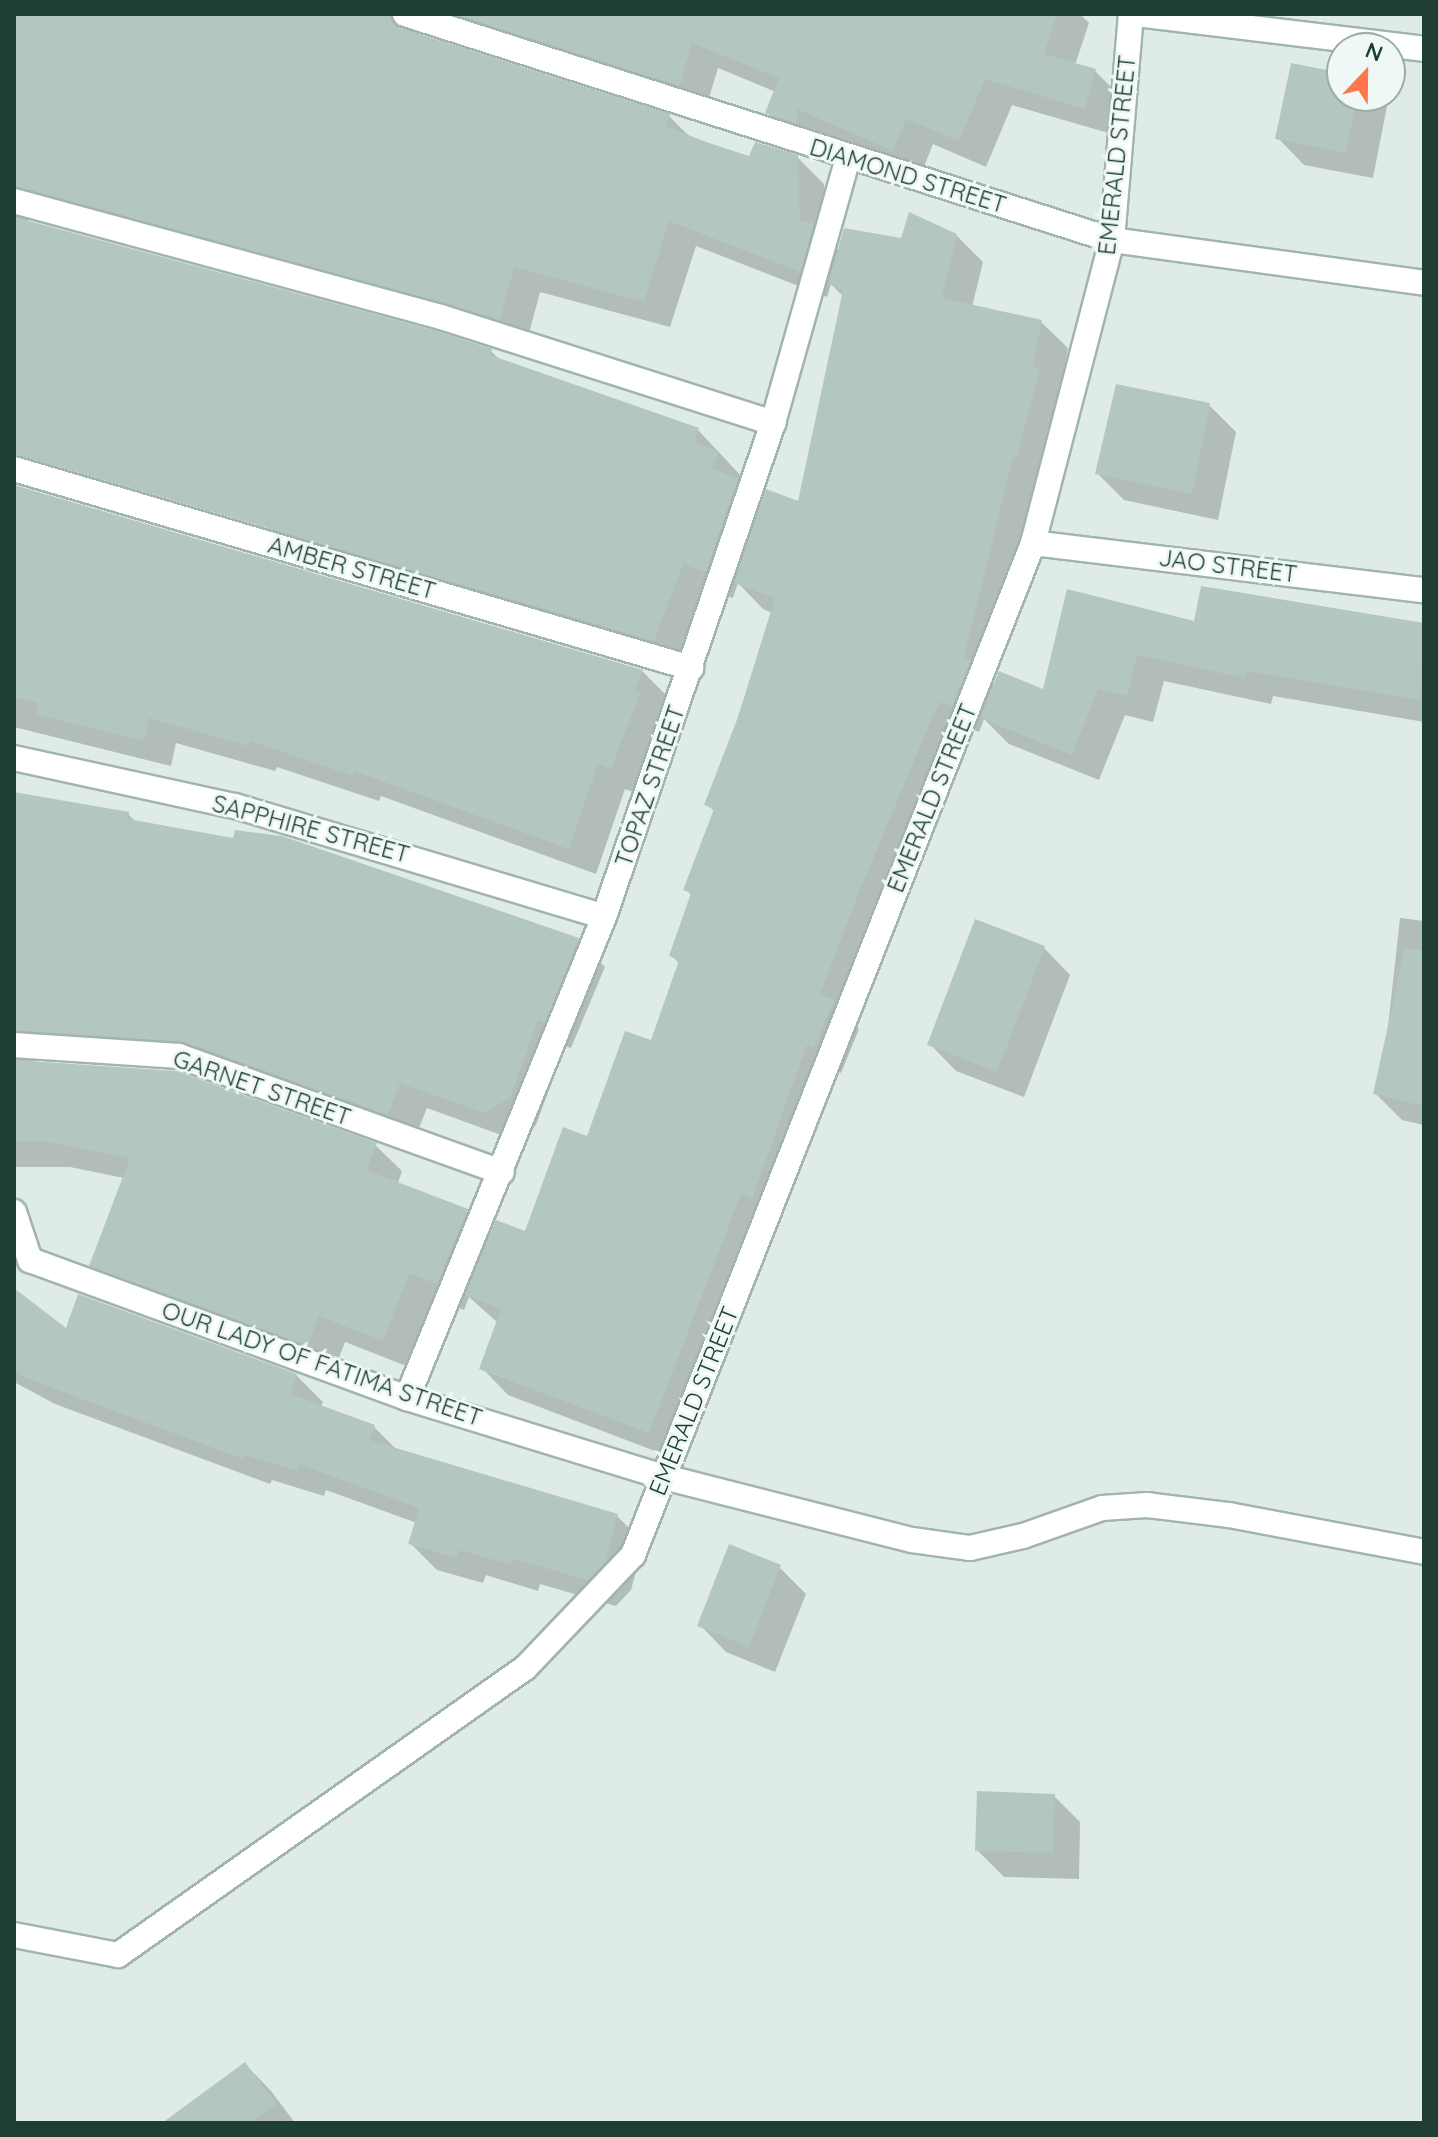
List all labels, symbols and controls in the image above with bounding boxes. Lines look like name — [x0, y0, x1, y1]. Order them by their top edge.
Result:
north arrow — [1326, 32, 1406, 112]
text: N — [1361, 36, 1387, 68]
street label: EMERALD STREET — [1092, 53, 1142, 257]
street label: DIAMOND STREET — [806, 132, 1010, 220]
street label: AMBER STREET — [265, 530, 439, 606]
street label: JAO STREET — [1157, 543, 1299, 589]
street label: EMERALD STREET — [881, 699, 983, 897]
street label: TOPAZ STREET — [609, 701, 691, 871]
street label: SAPPHIRE STREET — [209, 789, 413, 869]
street label: GARNET STREET — [169, 1044, 355, 1132]
street label: OUR LADY OF FATIMA STREET — [158, 1296, 486, 1432]
street label: EMERALD STREET — [643, 1302, 745, 1500]

